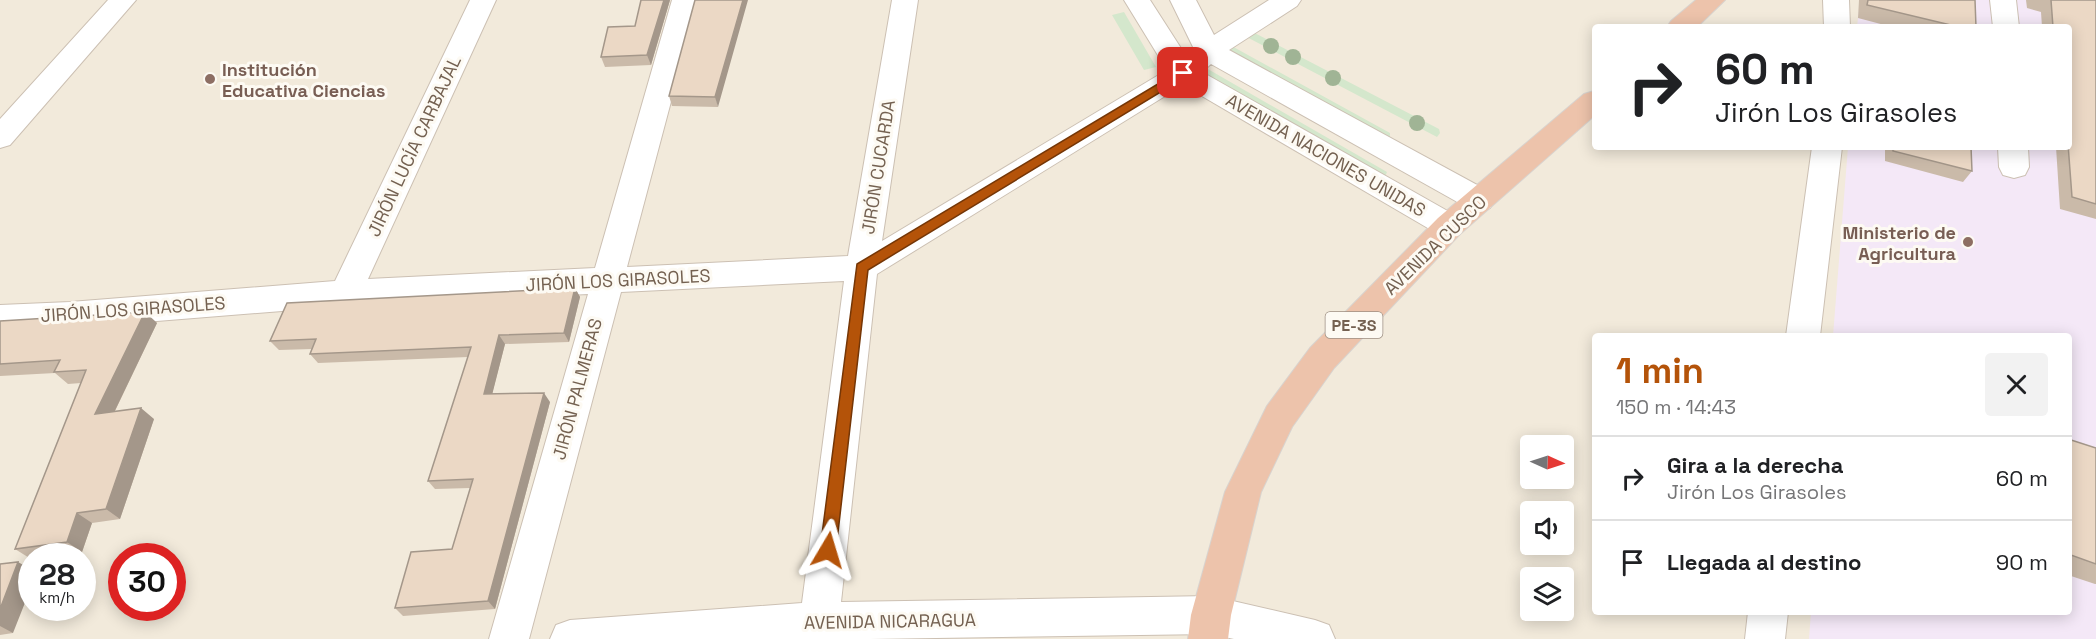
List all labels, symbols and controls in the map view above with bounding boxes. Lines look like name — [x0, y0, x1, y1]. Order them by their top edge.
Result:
text: 60 m — [1715, 43, 1815, 96]
pin — [1157, 47, 1208, 98]
icon: right — [1616, 48, 1694, 126]
street label: JIRÓN LUCÍA CARBAJAL — [362, 52, 466, 240]
icon: arrive — [1166, 56, 1199, 89]
place label: Institución Educativa Ciencias — [222, 58, 385, 102]
marker: Institución Educativa Ciencias — [203, 72, 217, 86]
street label: AVENIDA NACIONES UNIDAS — [1222, 88, 1430, 222]
text: Jirón Los Girasoles — [1715, 95, 1957, 130]
street label: JIRÓN CUCARDA — [856, 98, 900, 236]
street label: AVENIDA CUSCO — [1379, 190, 1491, 300]
place label: Ministerio de Agricultura — [1843, 221, 1957, 265]
marker: Ministerio de Agricultura — [1961, 235, 1975, 249]
street label: JIRÓN LOS GIRASOLES — [525, 264, 711, 296]
street label: JIRÓN LOS GIRASOLES — [40, 291, 226, 327]
road number: PE-3S — [1326, 312, 1382, 338]
street label: JIRÓN PALMERAS — [547, 316, 607, 462]
text: 1 min — [1616, 348, 1704, 394]
button: close — [1985, 353, 2048, 416]
text: 150 m · 14:43 — [1616, 394, 1736, 420]
north arrow — [1520, 435, 1574, 489]
map controls — [1520, 435, 1574, 621]
text: Gira a la derecha — [1667, 451, 1844, 479]
icon: right — [1616, 462, 1649, 495]
text: 60 m — [1996, 464, 2048, 492]
text: Jirón Los Girasoles — [1667, 479, 1847, 505]
button: sound — [1520, 501, 1574, 555]
position arrow — [796, 518, 860, 582]
speed limit sign: 30 — [108, 543, 186, 621]
icon: arrive — [1616, 546, 1649, 579]
text: Llegada al destino — [1667, 548, 1861, 576]
text: 90 m — [1996, 548, 2048, 576]
text: 28 — [39, 555, 75, 594]
button: layers — [1520, 567, 1574, 621]
text: km/h — [39, 588, 75, 607]
street label: AVENIDA NICARAGUA — [804, 608, 976, 634]

